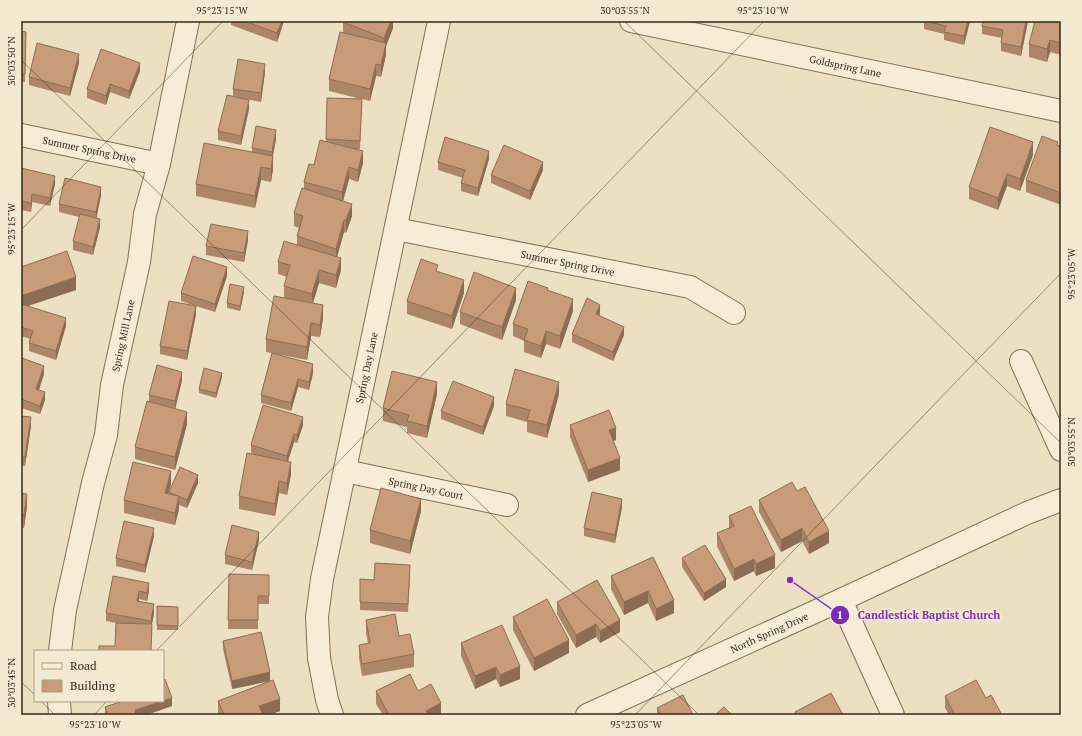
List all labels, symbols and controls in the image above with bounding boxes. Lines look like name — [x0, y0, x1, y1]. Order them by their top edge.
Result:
text: 95°23'15"W — [196, 4, 248, 17]
text: 30°03'55"N — [600, 4, 650, 17]
text: 95°23'10"W — [737, 4, 789, 17]
text: 30°03'50"N — [5, 36, 18, 86]
street label: Goldspring Lane — [808, 52, 882, 80]
street label: Summer Spring Drive — [42, 133, 137, 166]
text: 95°23'15"W — [5, 203, 18, 255]
street label: Summer Spring Drive — [520, 247, 616, 278]
text: 95°23'05"W — [1065, 248, 1078, 300]
street label: Spring Mill Lane — [109, 298, 137, 373]
street label: Spring Day Lane — [353, 331, 380, 404]
text: 30°03'55"N — [1065, 417, 1078, 467]
street label: Spring Day Court — [388, 474, 465, 502]
callout: Candlestick Baptist Church — [830, 604, 1009, 627]
text: 1 — [837, 607, 843, 622]
text: Candlestick Baptist Church — [858, 608, 1000, 622]
street label: North Spring Drive — [728, 609, 810, 656]
legend — [34, 650, 164, 702]
text: 30°03'45"N — [5, 658, 18, 708]
text: Road — [70, 658, 97, 673]
text: Building — [70, 678, 116, 693]
text: 95°23'10"W — [69, 718, 121, 731]
text: 95°23'05"W — [610, 718, 662, 731]

